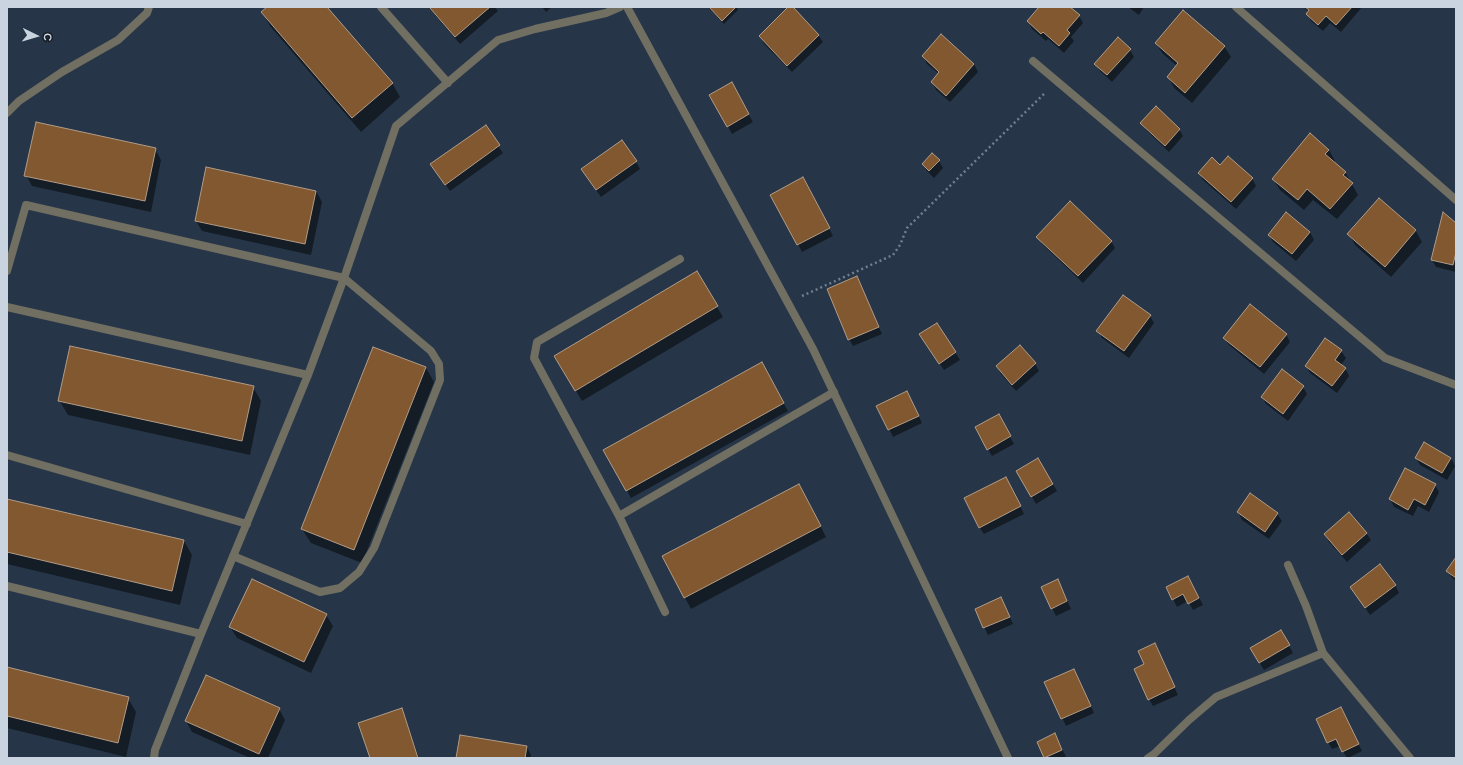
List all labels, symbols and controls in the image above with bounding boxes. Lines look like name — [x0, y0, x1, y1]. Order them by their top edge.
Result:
north arrow — [16, 16, 56, 56]
text: С — [41, 32, 55, 42]

